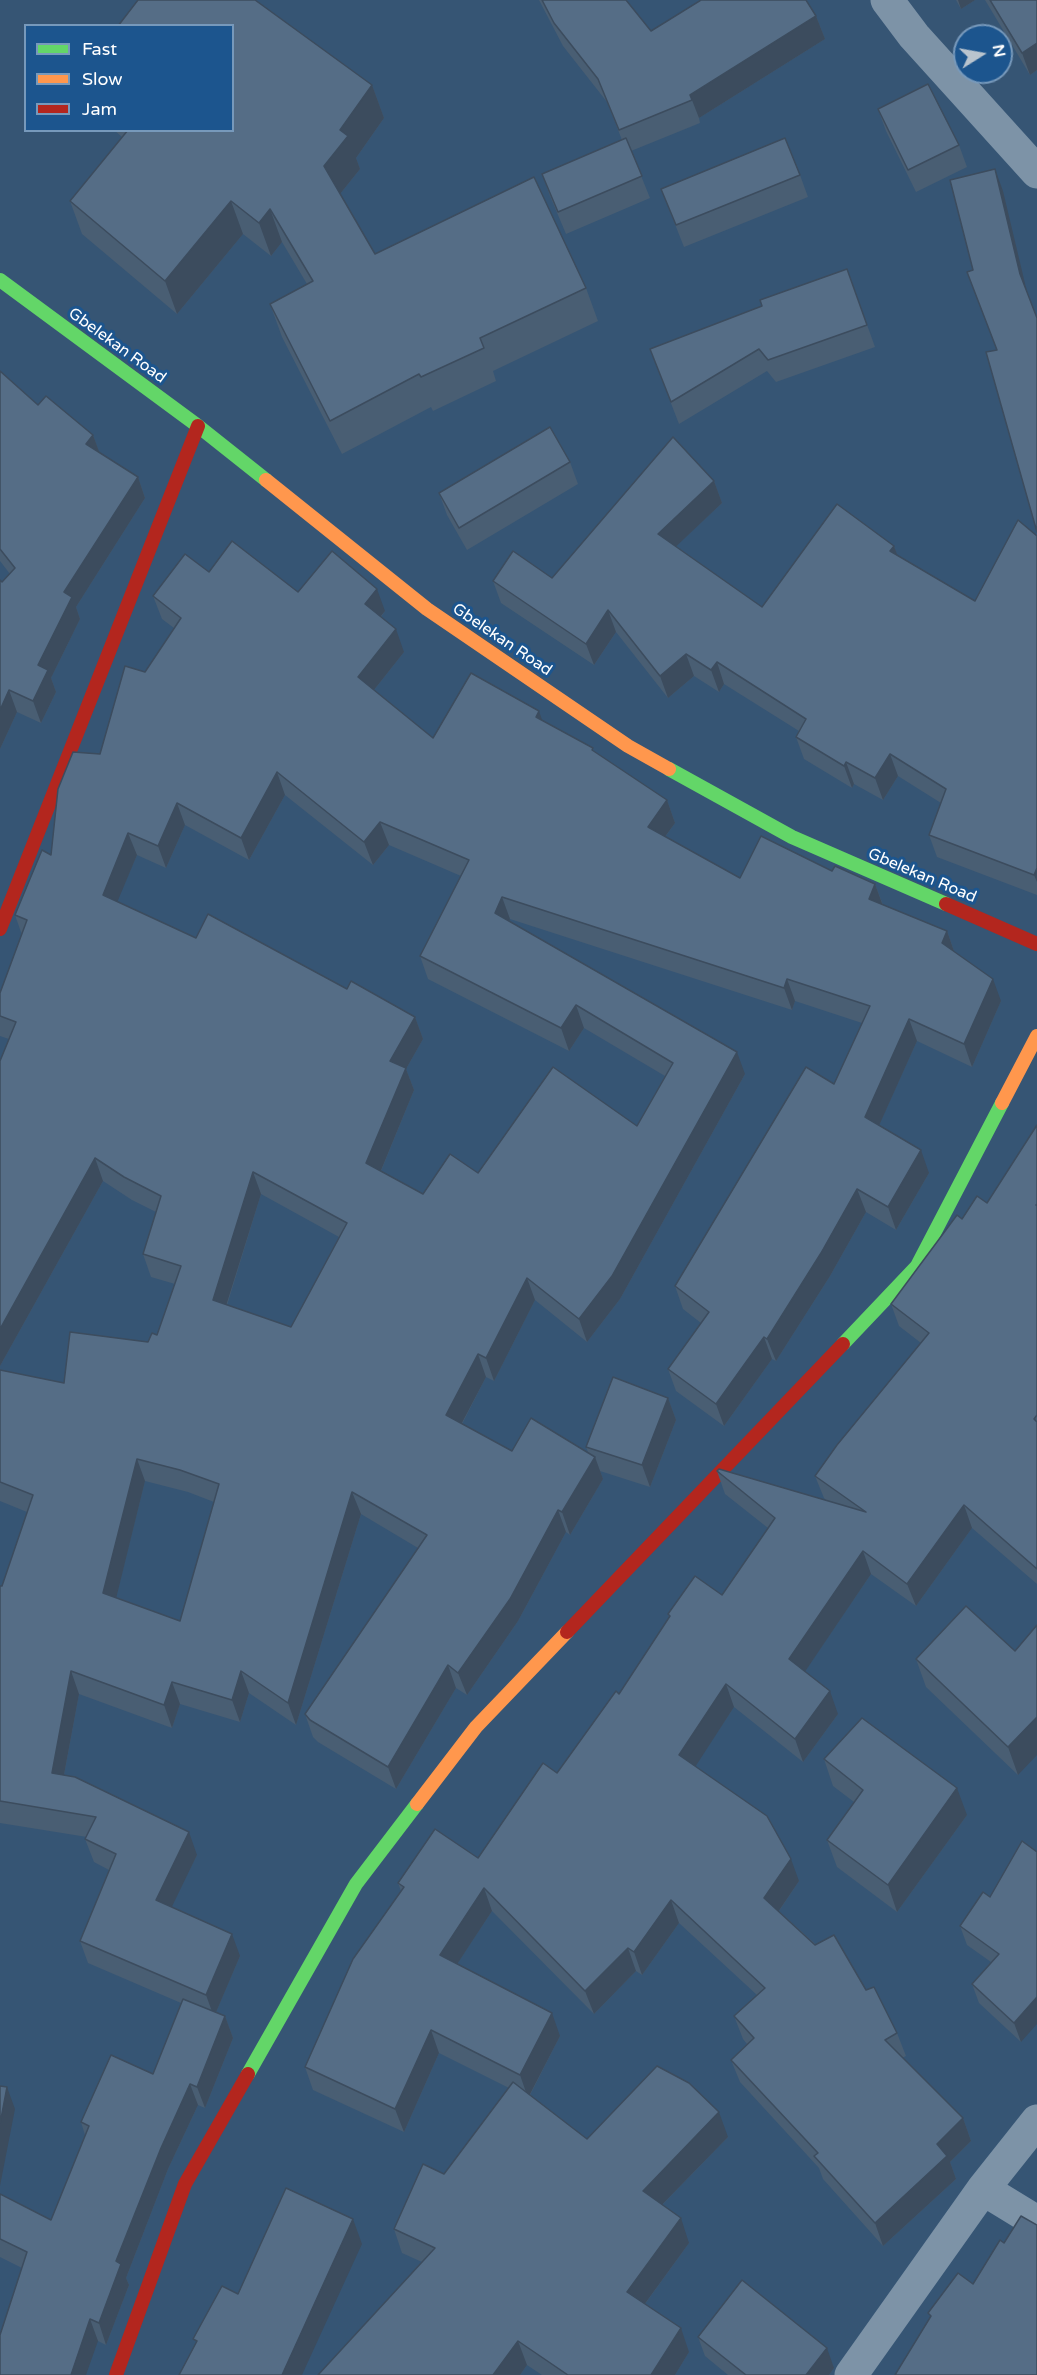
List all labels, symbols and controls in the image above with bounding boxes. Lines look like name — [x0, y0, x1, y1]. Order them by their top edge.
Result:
legend — [24, 24, 234, 132]
north arrow — [953, 24, 1013, 84]
text: Fast — [82, 38, 117, 60]
text: N — [988, 43, 1010, 59]
text: Slow — [82, 68, 123, 90]
text: Jam — [82, 98, 117, 120]
street label: Gbelekan Road — [64, 304, 170, 388]
street label: Gbelekan Road — [449, 600, 555, 680]
street label: Gbelekan Road — [865, 845, 979, 907]

